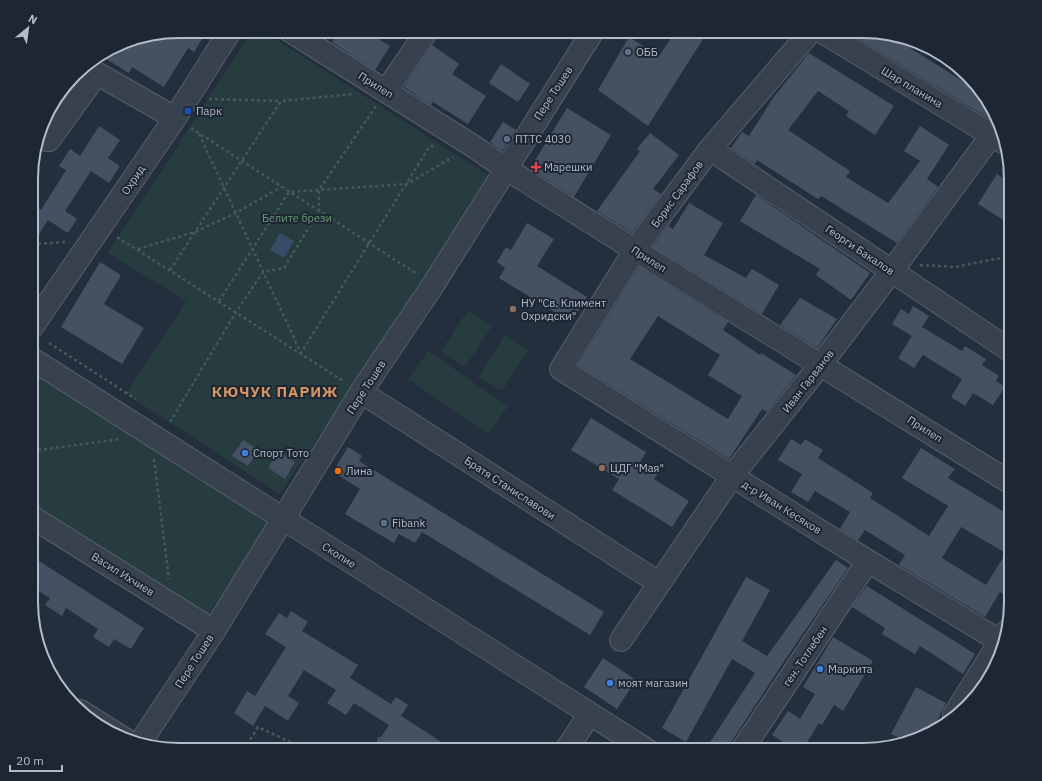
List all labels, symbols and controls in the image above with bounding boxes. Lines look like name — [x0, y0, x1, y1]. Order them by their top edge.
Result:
north arrow — [8, 8, 48, 48]
text: N — [26, 11, 40, 27]
place label: ОББ — [636, 45, 658, 59]
marker: ОББ — [623, 47, 633, 57]
street label: Пере Тошев — [530, 63, 576, 123]
street label: Шар планина — [879, 63, 945, 111]
street label: Прилеп — [356, 69, 396, 101]
place label: Парк — [196, 104, 222, 118]
marker: Парк — [183, 106, 193, 116]
place label: ПТТС 4030 — [515, 132, 571, 146]
marker: ПТТС 4030 — [502, 134, 512, 144]
street label: Борис Сарафов — [648, 158, 706, 230]
place label: Марешки — [544, 160, 593, 174]
street label: Охрид — [118, 162, 148, 198]
marker: Марешки — [531, 162, 541, 172]
park label: Белите брези — [262, 211, 332, 225]
street label: Георги Бакалов — [823, 222, 897, 278]
street label: Прилеп — [629, 243, 669, 275]
place label: НУ "Св. Климент Охридски" — [521, 296, 606, 323]
marker: НУ "Св. Климент Охридски" — [508, 304, 518, 314]
street label: Иван Гарванов — [779, 347, 837, 415]
street label: Пере Тошев — [343, 357, 389, 417]
district label: КЮЧУК ПАРИЖ — [212, 382, 338, 401]
street label: Прилеп — [905, 413, 945, 445]
place label: Спорт Тото — [253, 446, 309, 460]
marker: Спорт Тото — [240, 448, 250, 458]
street label: Братя Станиславови — [462, 453, 558, 523]
place label: ЦДГ "Мая" — [610, 461, 664, 475]
marker: ЦДГ "Мая" — [597, 463, 607, 473]
place label: Лина — [346, 464, 372, 478]
marker: Лина — [333, 466, 343, 476]
street label: д-р Иван Кесяков — [740, 477, 824, 537]
place label: Fibank — [392, 516, 425, 530]
marker: Fibank — [379, 518, 389, 528]
street label: Скопие — [319, 539, 359, 571]
street label: Васил Ихчиев — [89, 549, 157, 599]
street label: ген. Тотлебен — [780, 623, 830, 689]
street label: Пере Тошев — [171, 631, 217, 691]
place label: Маркита — [828, 662, 873, 676]
marker: Маркита — [815, 664, 825, 674]
place label: моят магазин — [618, 676, 688, 690]
marker: моят магазин — [605, 678, 615, 688]
scale bar — [10, 747, 62, 773]
text: 20 m — [16, 753, 44, 768]

